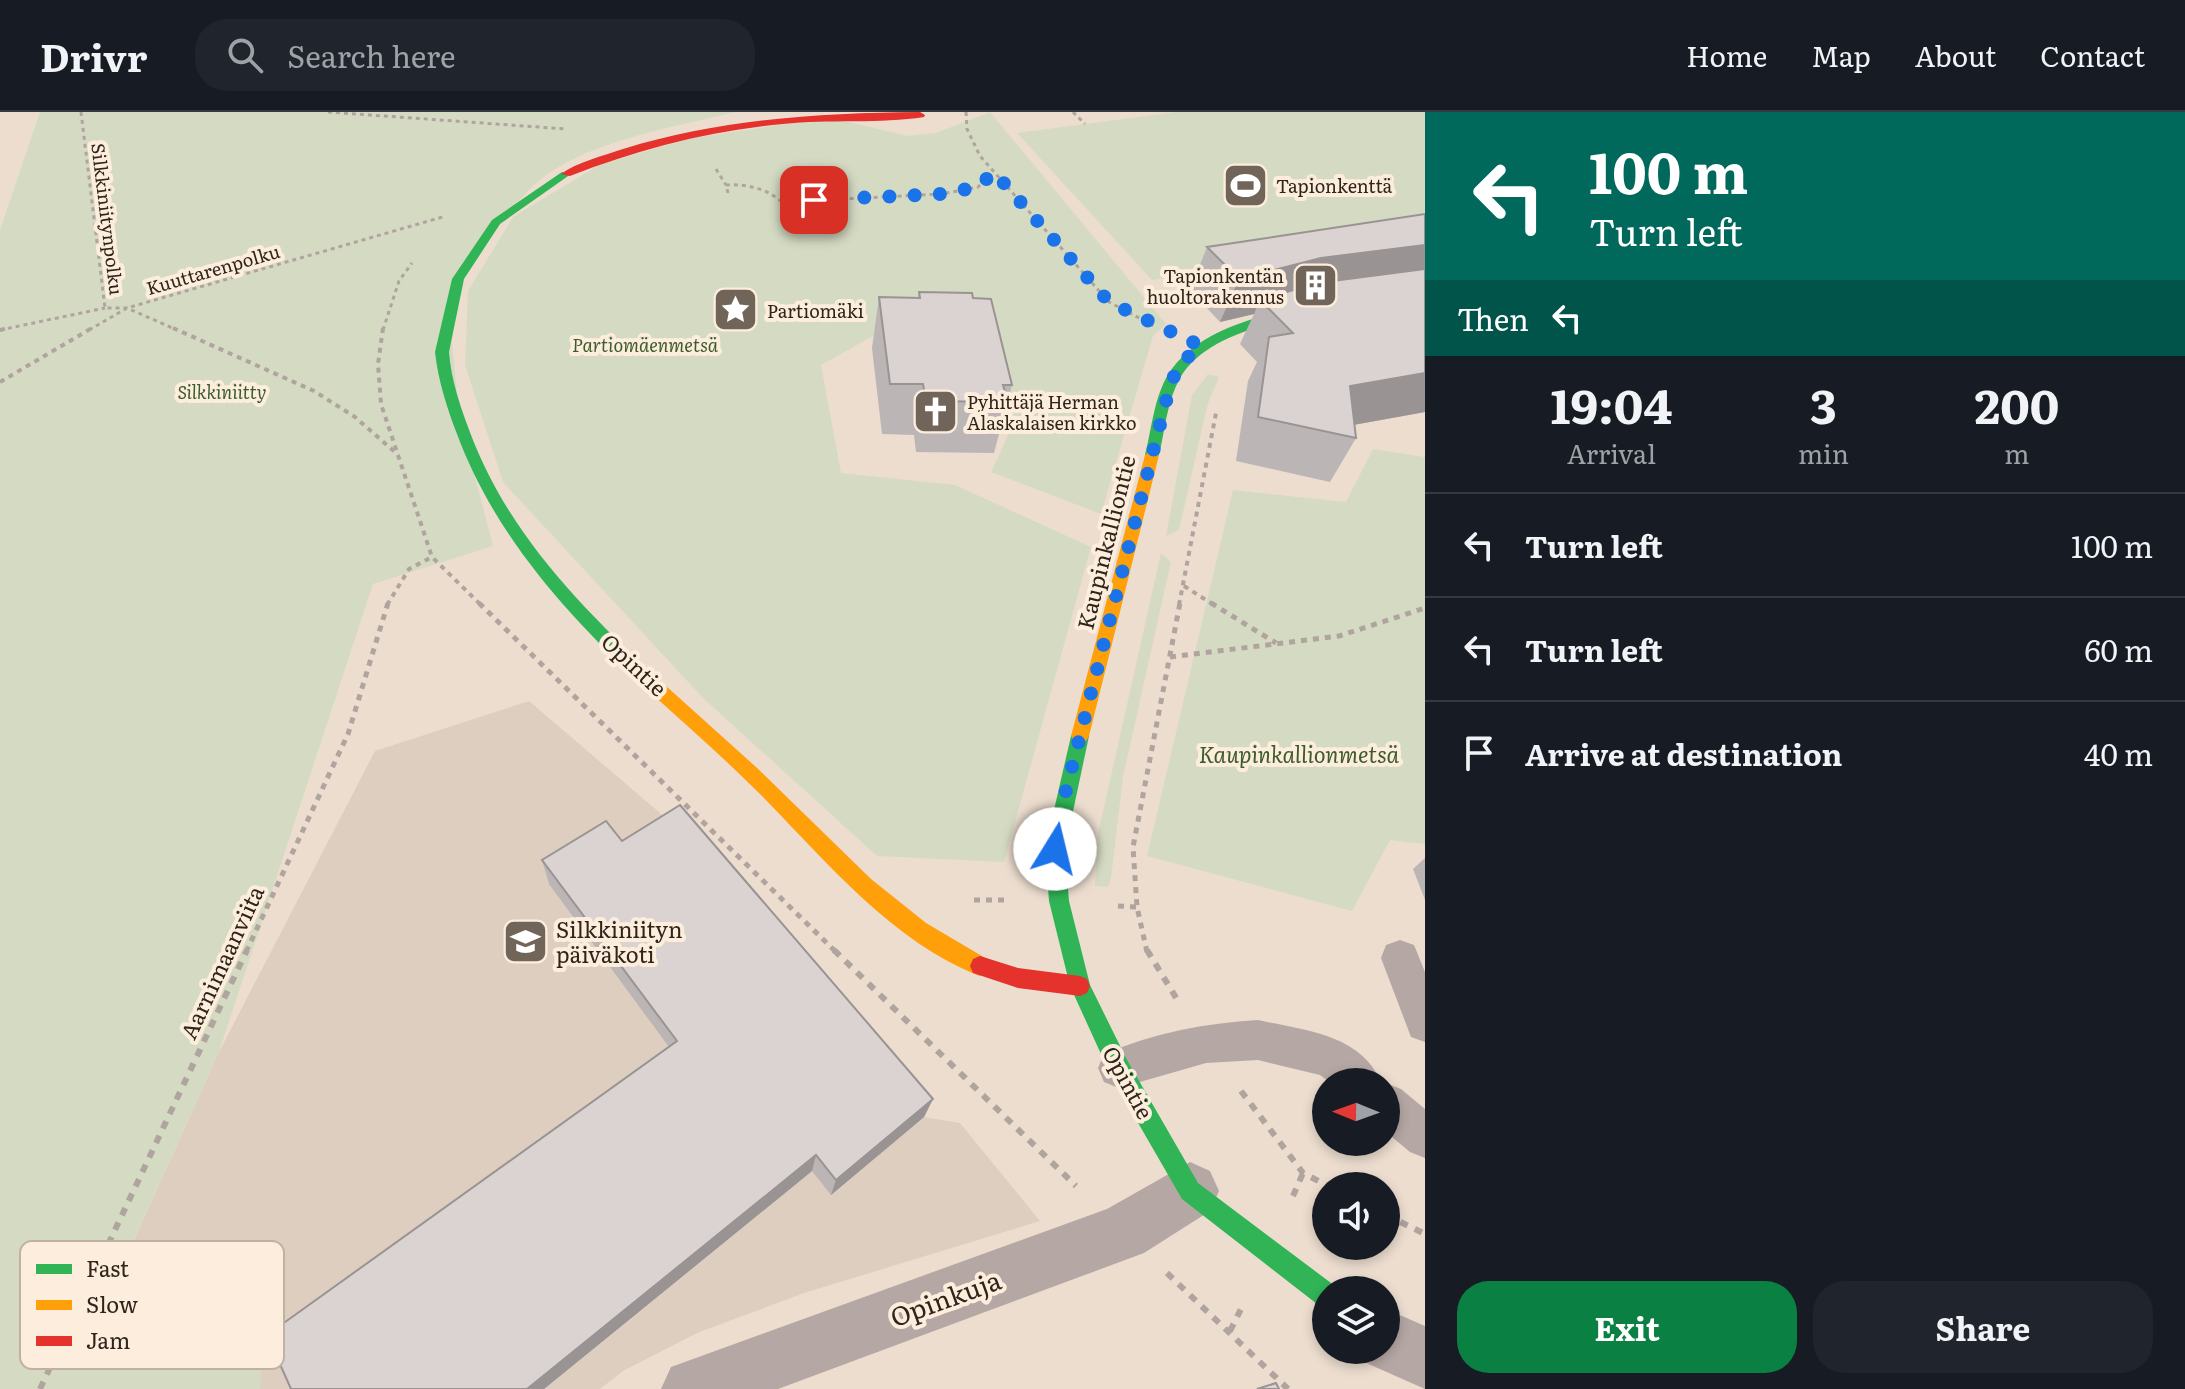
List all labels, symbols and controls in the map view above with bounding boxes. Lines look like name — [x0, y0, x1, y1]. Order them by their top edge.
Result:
search box — [195, 19, 755, 91]
text: Drivr — [40, 27, 147, 84]
icon: search — [223, 33, 267, 77]
text: Search here — [287, 33, 456, 77]
text: Home — [1686, 34, 1767, 76]
text: Map — [1811, 34, 1871, 76]
text: About — [1915, 34, 1996, 76]
text: Contact — [2040, 34, 2145, 76]
text: 100 m — [1589, 128, 1748, 211]
street label: Silkkiniitynpolku — [85, 141, 131, 297]
icon: left — [1457, 144, 1561, 248]
sports icon: Tapionkenttä — [1221, 161, 1269, 209]
pin — [780, 166, 848, 234]
place label: Tapionkenttä — [1276, 172, 1393, 199]
icon: arrive — [792, 178, 836, 222]
text: Turn left — [1589, 204, 1743, 257]
street label: Kuuttarenpolku — [143, 237, 283, 301]
building icon: Tapionkentän huoltorakennus — [1291, 261, 1339, 309]
place label: Tapionkentän huoltorakennus — [1147, 262, 1284, 310]
place icon: Partiomäki — [712, 286, 760, 334]
text: Then — [1457, 296, 1529, 340]
icon: left — [1545, 296, 1589, 340]
place label: Partiomäki — [767, 297, 864, 324]
park label: Partiomäenmetsä — [572, 331, 719, 358]
text: 19:04 — [1551, 368, 1672, 439]
text: 3 — [1810, 368, 1837, 439]
text: 200 — [1975, 368, 2059, 439]
park label: Silkkiniitty — [178, 378, 266, 405]
church icon: Pyhittäjä Herman Alaskalaisen kirkko — [912, 387, 960, 435]
place label: Pyhittäjä Herman Alaskalaisen kirkko — [967, 388, 1137, 436]
text: Arrival — [1567, 433, 1656, 472]
text: min — [1798, 433, 1849, 472]
text: m — [2004, 433, 2030, 472]
street label: Kaupinkalliontie — [1067, 451, 1143, 633]
icon: left — [1457, 523, 1501, 567]
text: Turn left — [1525, 523, 1663, 567]
text: 100 m — [2071, 523, 2153, 567]
street label: Opintie — [595, 625, 675, 703]
icon: left — [1457, 627, 1501, 671]
text: Turn left — [1525, 627, 1663, 671]
text: 60 m — [2084, 627, 2153, 671]
icon: arrive — [1457, 731, 1501, 775]
text: Arrive at destination — [1525, 731, 1842, 775]
text: 40 m — [2084, 731, 2153, 775]
park label: Kaupinkallionmetsä — [1199, 737, 1400, 770]
position arrow — [1013, 807, 1097, 891]
street label: Aarnimaanviita — [171, 880, 271, 1044]
place label: Silkkiniityn päiväkoti — [556, 912, 683, 970]
school or university icon: Silkkiniityn päiväkoti — [501, 917, 549, 965]
street label: Opintie — [1095, 1039, 1163, 1125]
north arrow — [1312, 1068, 1400, 1156]
map controls — [1312, 1068, 1400, 1364]
button: sound — [1312, 1172, 1400, 1260]
legend — [20, 1241, 284, 1369]
text: Fast — [86, 1251, 129, 1284]
street label: Opinkuja — [884, 1259, 1006, 1335]
button: layers — [1312, 1276, 1400, 1364]
button: Exit — [1457, 1281, 1797, 1373]
button: Share — [1813, 1281, 2153, 1373]
text: Slow — [86, 1287, 138, 1320]
text: Jam — [86, 1323, 130, 1356]

